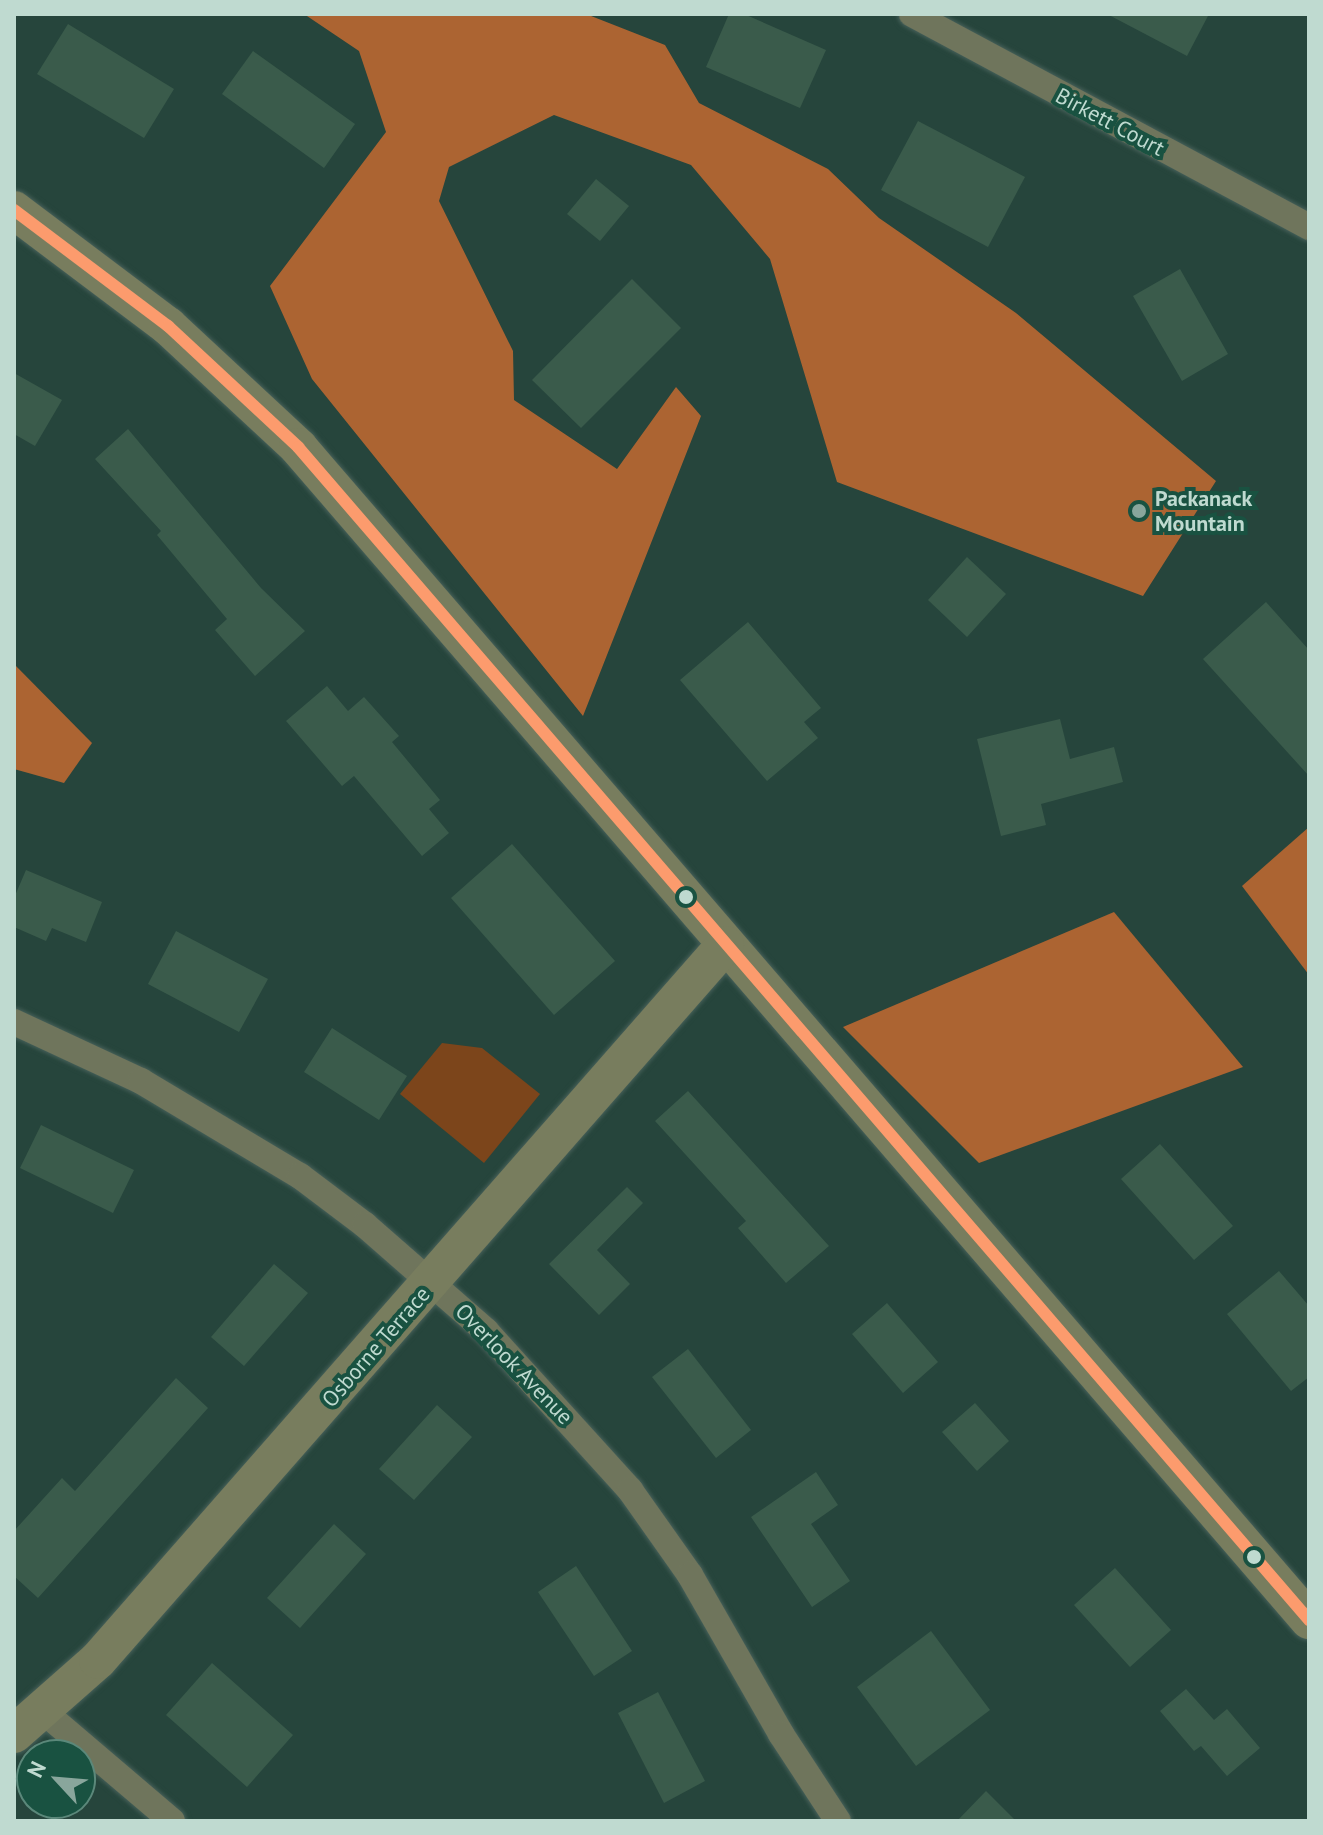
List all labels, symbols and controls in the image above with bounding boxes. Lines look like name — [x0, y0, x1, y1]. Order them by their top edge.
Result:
street label: Birkett Court — [1051, 82, 1169, 162]
place label: Packanack Mountain — [1155, 485, 1252, 536]
marker: Packanack Mountain — [1130, 502, 1148, 520]
unlabelled marker — [678, 889, 694, 905]
street label: Osborne Terrace — [316, 1281, 436, 1413]
street label: Overlook Avenue — [449, 1298, 579, 1430]
unlabelled marker — [1246, 1549, 1262, 1565]
north arrow — [16, 1739, 96, 1819]
text: N — [20, 1757, 52, 1782]

